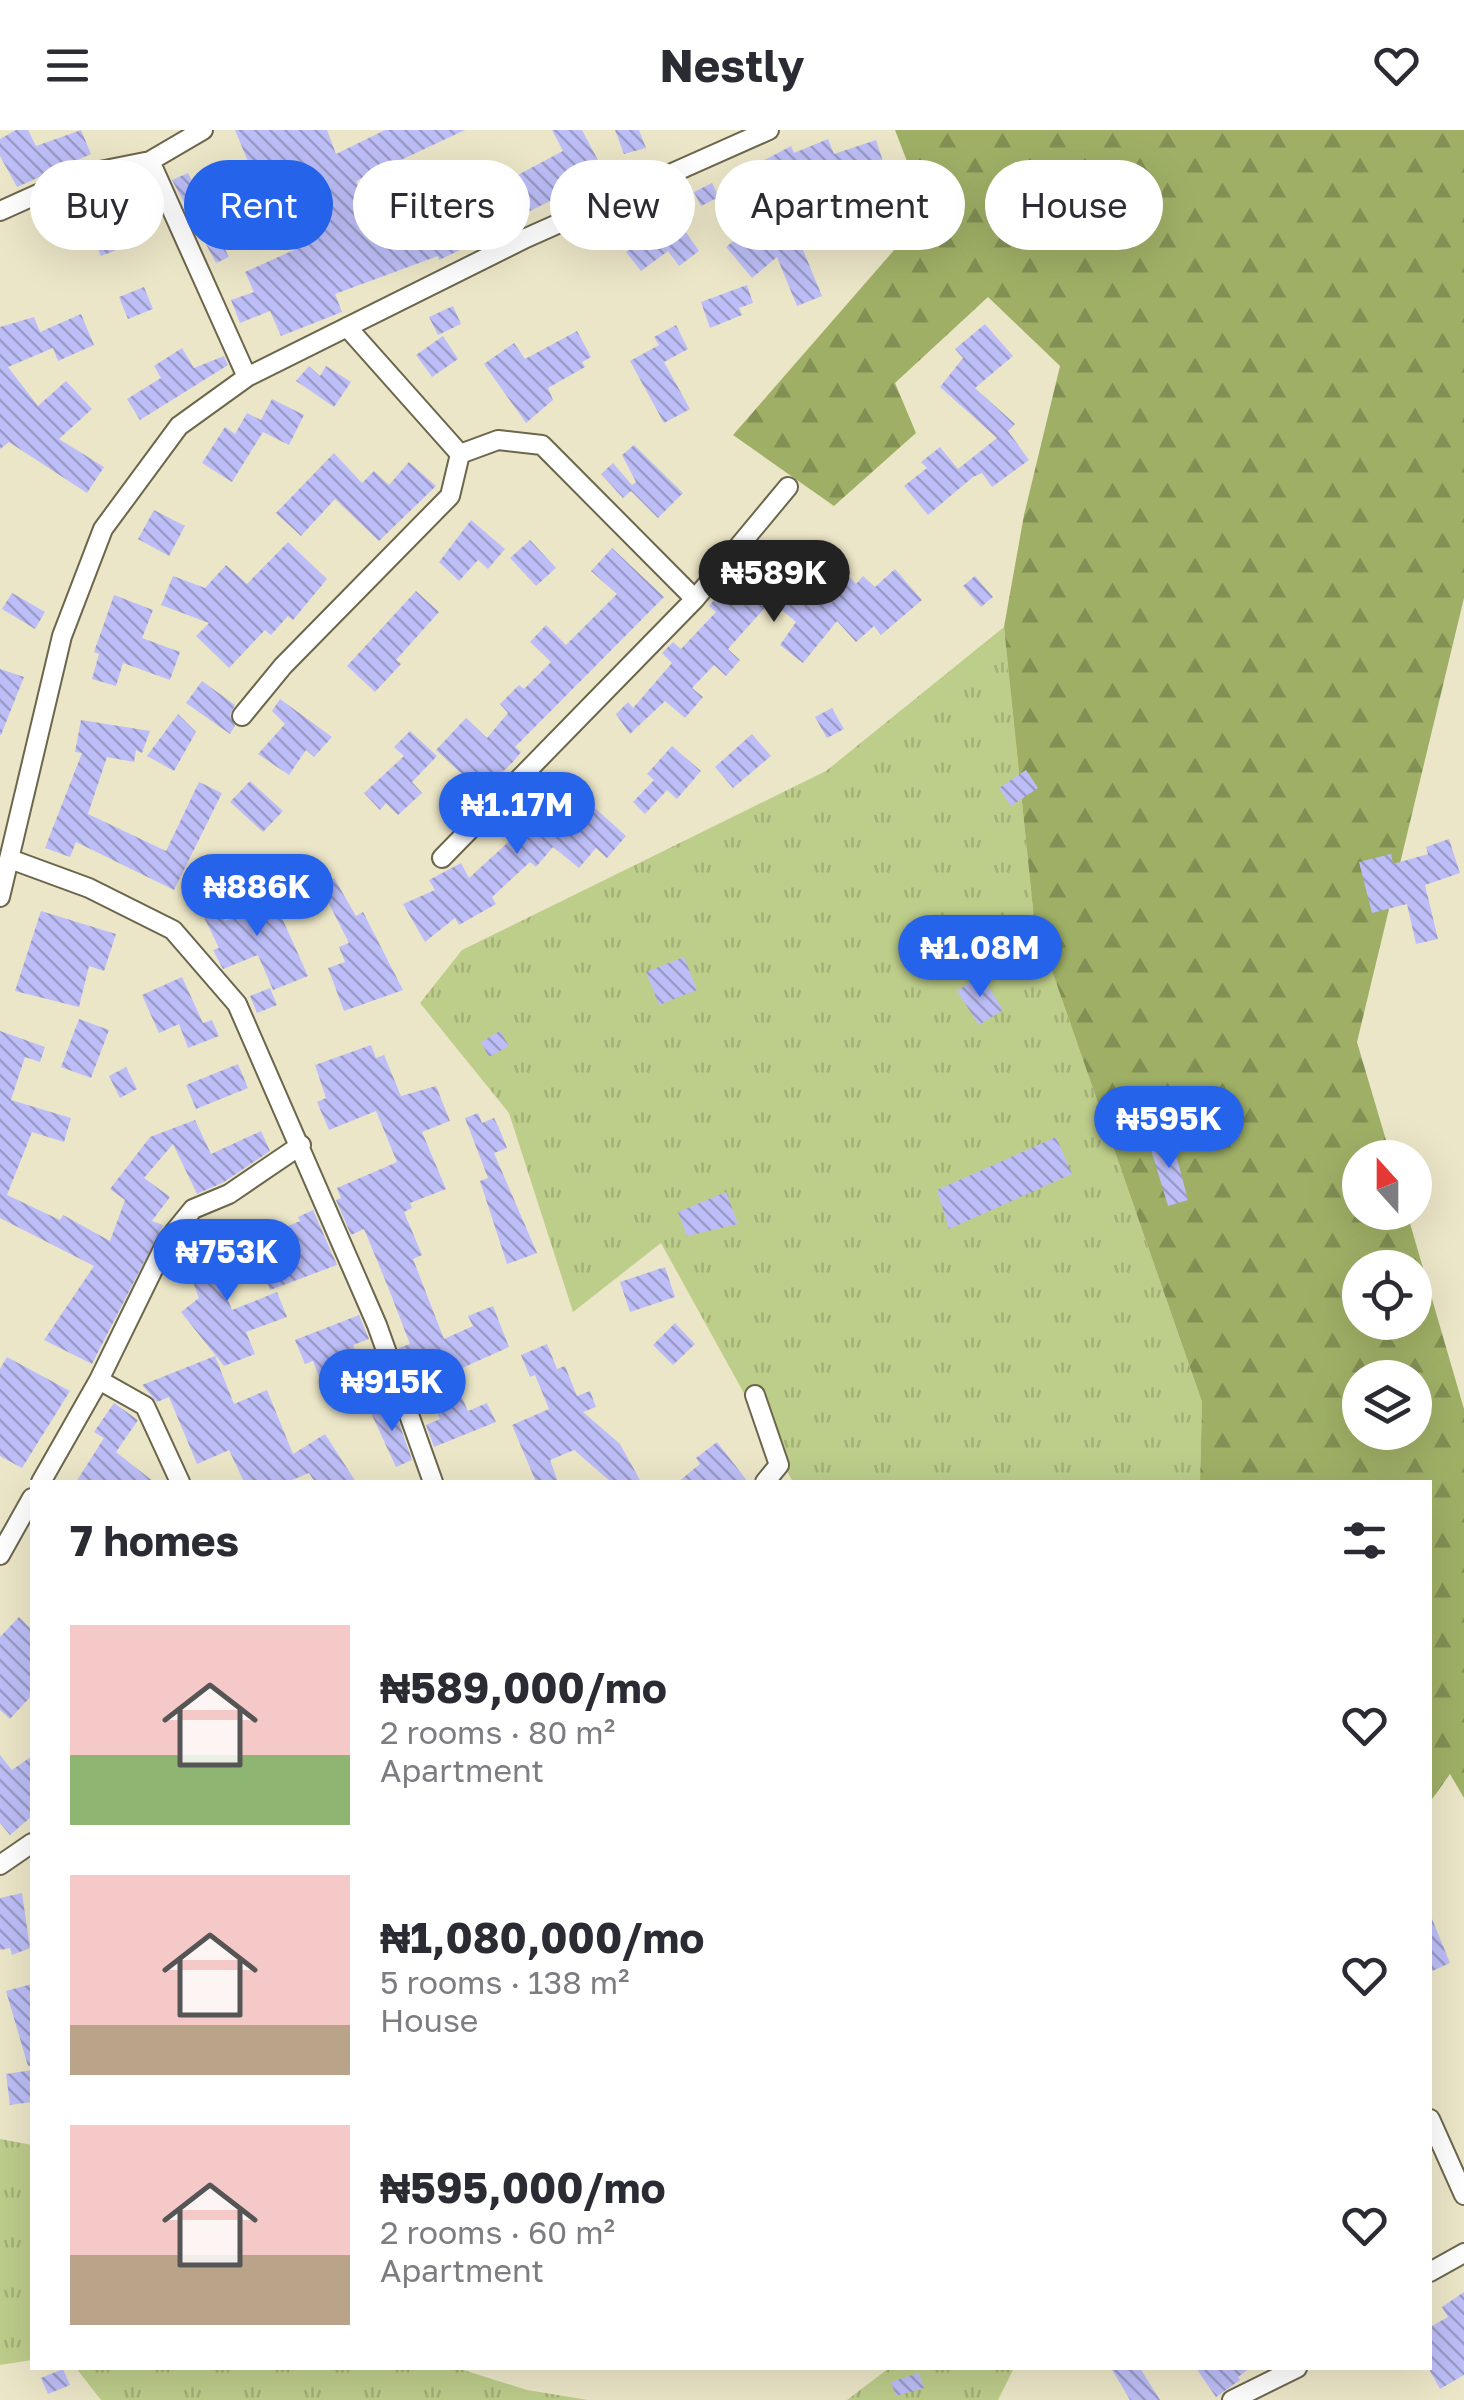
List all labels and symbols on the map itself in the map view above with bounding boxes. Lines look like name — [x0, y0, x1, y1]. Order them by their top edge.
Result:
pin: ₦589K — [704, 540, 844, 625]
pin: ₦1.17M — [436, 772, 598, 857]
pin: ₦886K — [187, 854, 327, 939]
pin: ₦1.08M — [899, 915, 1061, 1000]
pin: ₦595K — [1099, 1086, 1239, 1171]
north arrow — [1342, 1140, 1432, 1230]
pin: ₦753K — [157, 1219, 297, 1304]
pin: ₦915K — [322, 1349, 462, 1434]

